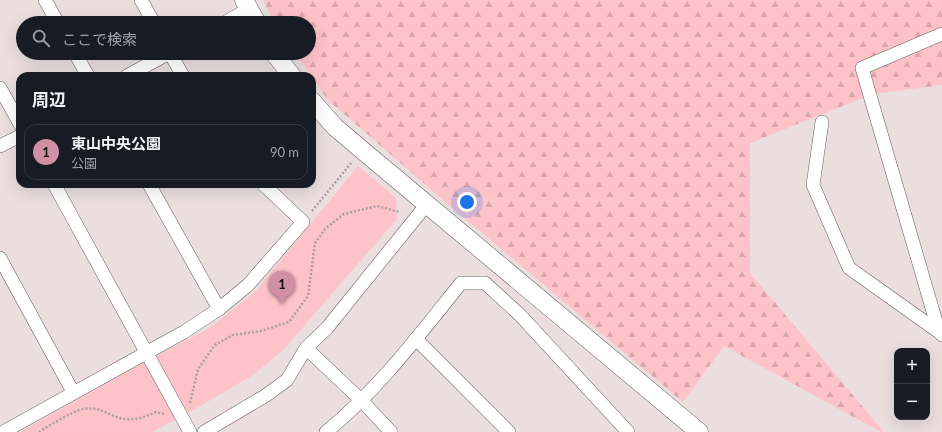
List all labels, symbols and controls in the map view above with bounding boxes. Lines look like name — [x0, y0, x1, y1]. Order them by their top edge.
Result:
search box — [16, 16, 316, 60]
icon: search — [30, 27, 52, 49]
text: ここで検索 — [62, 30, 137, 48]
text: 周辺 — [32, 89, 66, 110]
text: 東山中央公園 — [71, 134, 161, 152]
text: 1 — [42, 144, 50, 160]
text: 90 m — [270, 144, 299, 160]
text: 公園 — [71, 155, 97, 171]
your location — [457, 192, 477, 212]
pin: 1 — [269, 271, 295, 304]
map controls — [894, 348, 930, 420]
button: + — [894, 348, 930, 384]
button: − — [894, 384, 930, 420]

